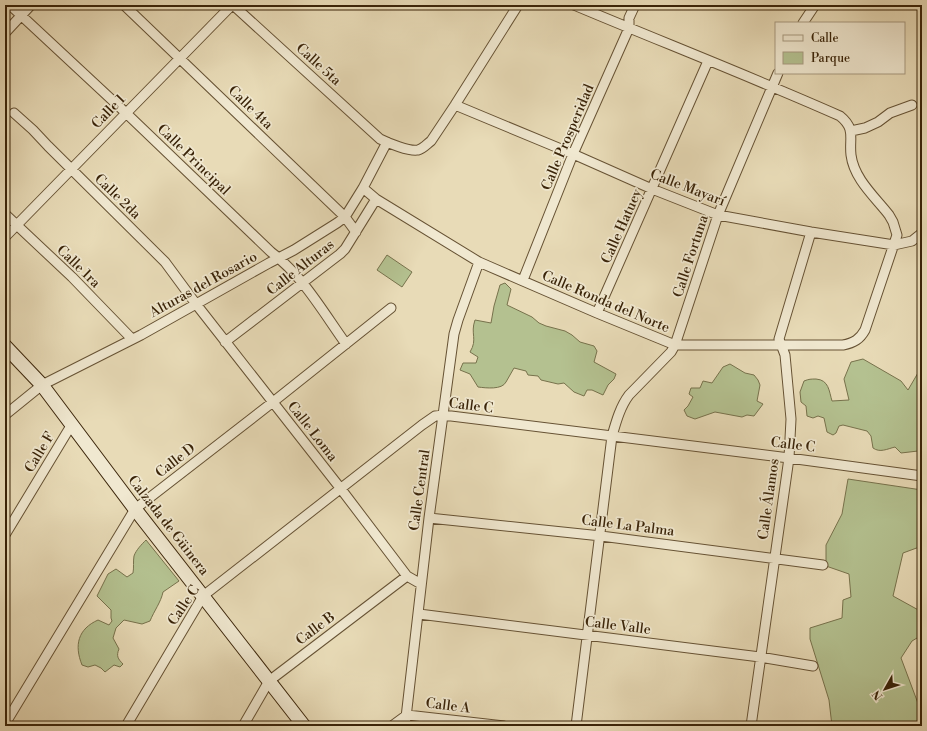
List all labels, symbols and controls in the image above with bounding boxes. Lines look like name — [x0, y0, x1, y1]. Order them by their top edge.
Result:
legend — [775, 22, 905, 74]
text: Calle — [811, 31, 838, 46]
street label: Calle 5ta — [292, 40, 345, 90]
text: Parque — [811, 51, 850, 66]
street label: Calle 4ta — [224, 82, 277, 134]
street label: Calle Prosperidad — [537, 82, 598, 193]
street label: Calle 1 — [88, 91, 129, 133]
street label: Calle Principal — [153, 120, 234, 199]
street label: Calle Mayarí — [648, 165, 729, 211]
street label: Calle 2da — [90, 170, 145, 224]
street label: Calle Hatuey — [597, 186, 646, 267]
street label: Calle Fortuna — [669, 212, 713, 300]
street label: Calle Alturas — [263, 236, 338, 300]
street label: Calle 1ra — [53, 241, 105, 293]
street label: Alturas del Rosario — [146, 248, 261, 322]
street label: Calle Ronda del Norte — [539, 267, 672, 337]
street label: Calle C — [448, 394, 494, 418]
street label: Calle Loma — [283, 398, 342, 466]
street label: Calle F — [21, 429, 59, 476]
street label: Calle C — [770, 433, 816, 457]
street label: Calle D — [152, 440, 199, 482]
street label: Calle Central — [405, 448, 435, 532]
street label: Calle Álamos — [752, 457, 784, 541]
street label: Calzada de Güinera — [124, 472, 213, 580]
street label: Calle La Palma — [580, 511, 676, 541]
street label: Calle C — [164, 582, 204, 629]
street label: Calle B — [292, 608, 339, 649]
street label: Calle Valle — [584, 613, 652, 639]
north arrow — [865, 669, 905, 709]
text: N — [870, 687, 886, 702]
street label: Calle A — [425, 694, 471, 718]

